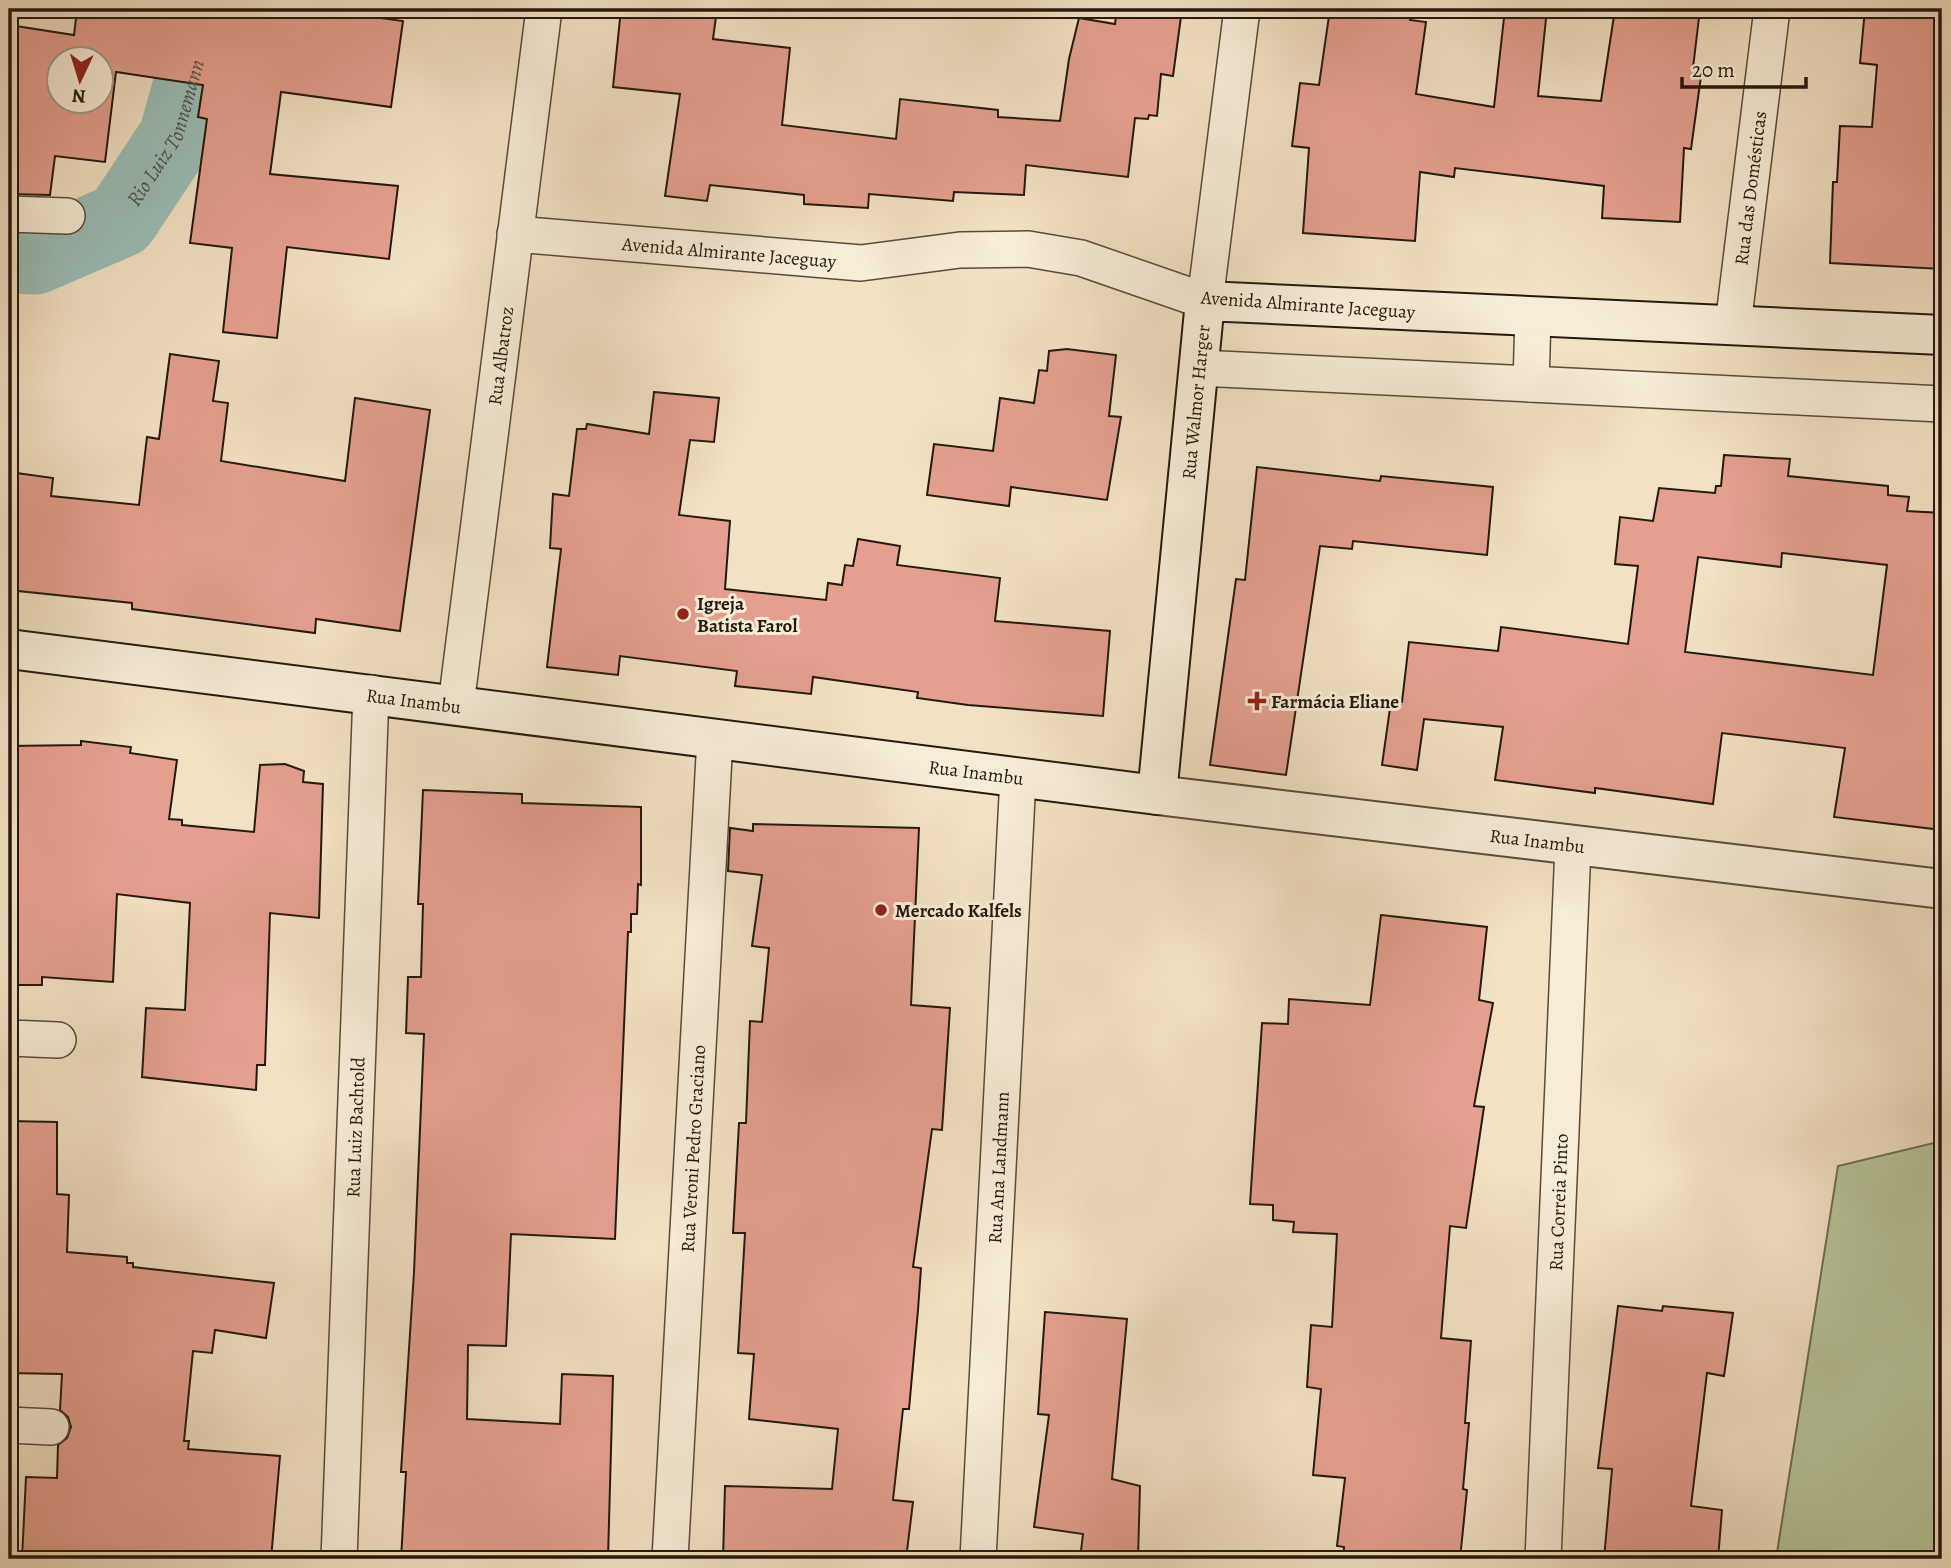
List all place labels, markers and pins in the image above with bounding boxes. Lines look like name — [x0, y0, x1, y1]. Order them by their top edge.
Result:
place label: Igreja Batista Farol — [697, 591, 797, 639]
marker: Igreja Batista Farol — [675, 606, 691, 622]
place label: Farmácia Eliane — [1271, 689, 1399, 715]
marker: Farmácia Eliane — [1249, 693, 1265, 709]
place label: Mercado Kalfels — [895, 898, 1022, 924]
marker: Mercado Kalfels — [873, 902, 889, 918]

